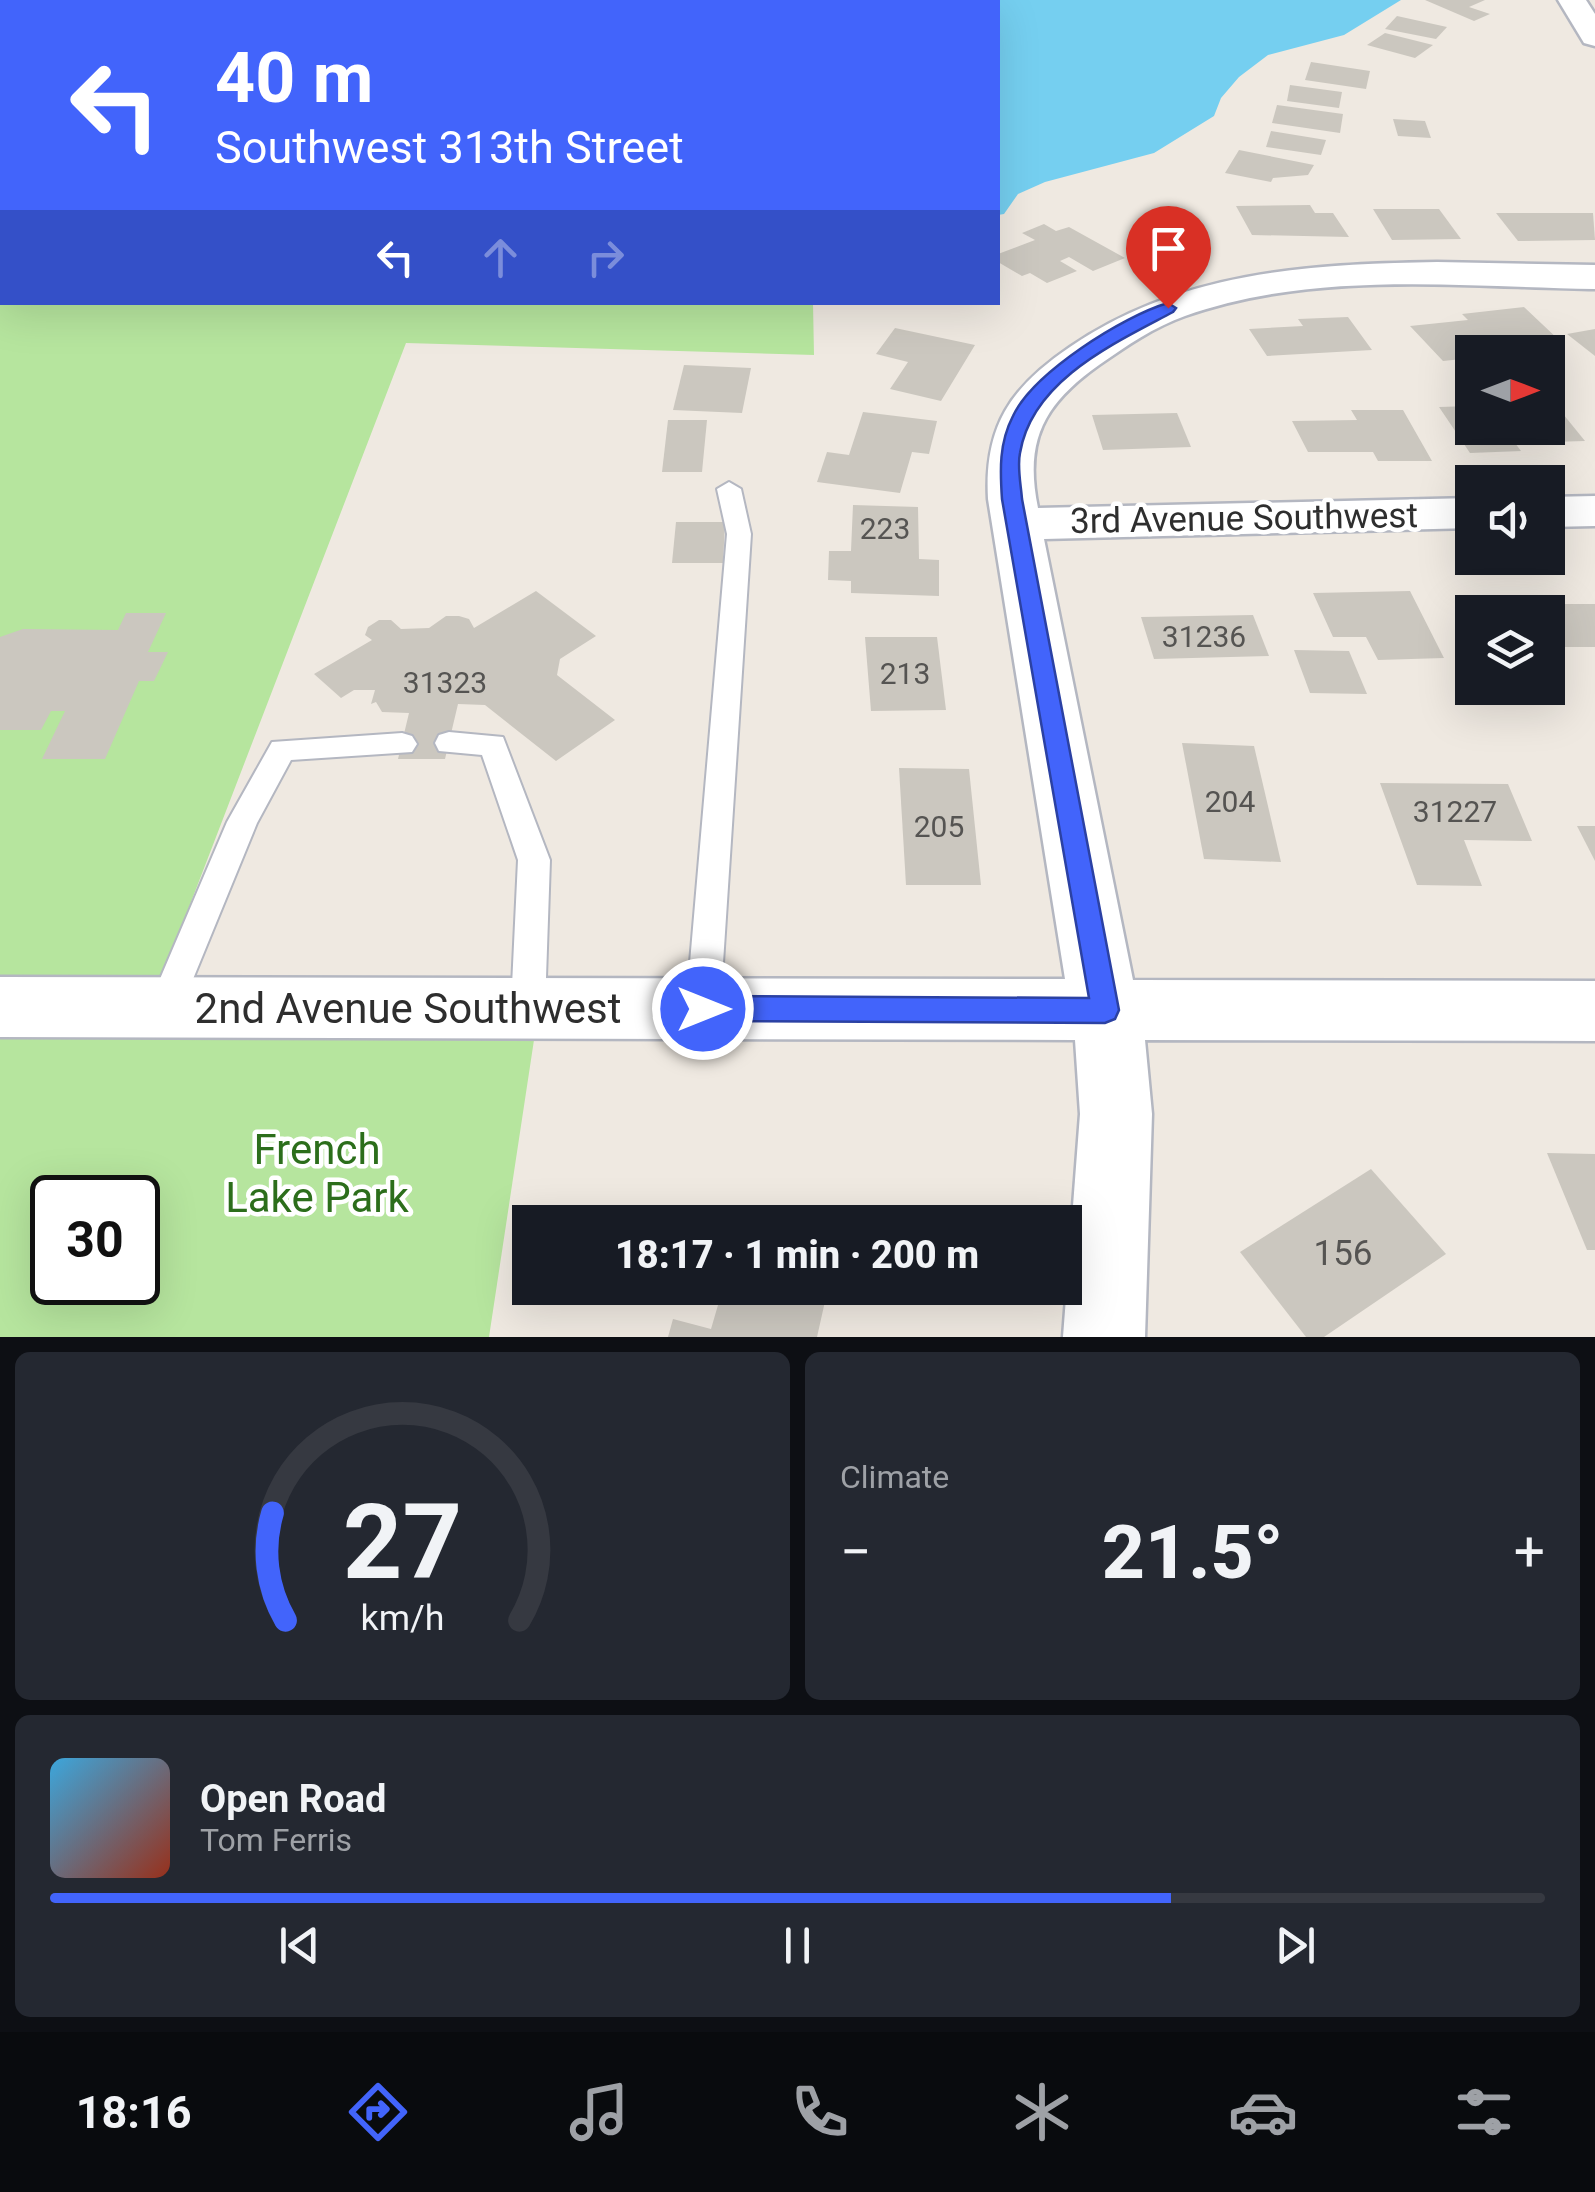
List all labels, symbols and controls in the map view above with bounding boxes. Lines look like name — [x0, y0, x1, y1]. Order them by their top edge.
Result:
text: 40 m — [215, 37, 373, 119]
icon: left — [50, 40, 180, 170]
text: Southwest 313th Street — [215, 121, 684, 174]
pin — [1126, 206, 1211, 309]
icon: arrive — [1141, 221, 1196, 276]
icon: left — [368, 230, 423, 285]
icon: ahead — [473, 230, 528, 285]
icon: right — [578, 230, 633, 285]
north arrow — [1455, 335, 1565, 445]
map controls — [1455, 335, 1565, 705]
button: sound — [1455, 465, 1565, 575]
street label: 3rd Avenue Southwest — [1070, 495, 1418, 542]
house number: 223 — [860, 511, 910, 546]
button: layers — [1455, 595, 1565, 705]
house number: 31236 — [1162, 619, 1246, 654]
house number: 213 — [880, 656, 930, 691]
house number: 31323 — [403, 665, 487, 700]
house number: 204 — [1205, 784, 1255, 819]
house number: 31227 — [1413, 794, 1497, 829]
house number: 205 — [914, 809, 964, 844]
position arrow — [651, 957, 755, 1061]
street label: 2nd Avenue Southwest — [195, 984, 621, 1033]
park label: French Lake Park — [225, 1125, 410, 1222]
speed limit sign: 30 — [30, 1175, 160, 1305]
text: 18:17 · 1 min · 200 m — [615, 1233, 979, 1277]
house number: 156 — [1313, 1233, 1373, 1274]
text: Climate — [840, 1458, 949, 1496]
text: 27 — [343, 1482, 462, 1603]
text: 21.5° — [1102, 1508, 1283, 1596]
text: − — [840, 1520, 871, 1584]
text: + — [1514, 1520, 1545, 1584]
text: km/h — [361, 1597, 444, 1639]
text: Open Road — [200, 1777, 386, 1821]
text: Tom Ferris — [200, 1821, 352, 1859]
icon: previous — [272, 1918, 327, 1973]
icon: pause — [770, 1918, 825, 1973]
icon: next — [1268, 1918, 1323, 1973]
icon: directions — [343, 2077, 413, 2147]
icon: music — [564, 2077, 634, 2147]
icon: phone — [785, 2077, 855, 2147]
icon: climate — [1007, 2077, 1077, 2147]
icon: car — [1228, 2077, 1298, 2147]
icon: filters — [1449, 2077, 1519, 2147]
text: 18:16 — [76, 2086, 192, 2139]

